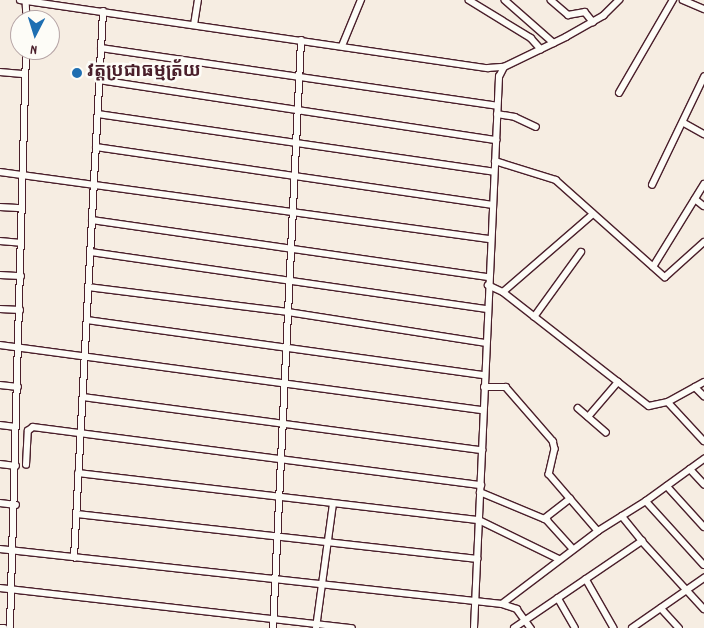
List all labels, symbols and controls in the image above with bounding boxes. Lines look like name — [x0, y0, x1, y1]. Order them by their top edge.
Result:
north arrow — [10, 10, 60, 60]
text: N — [29, 39, 38, 59]
place label: វត្តប្រជាធម្មត្រ័យ — [87, 62, 201, 84]
marker: វត្តប្រជាធម្មត្រ័យ — [71, 67, 83, 79]

